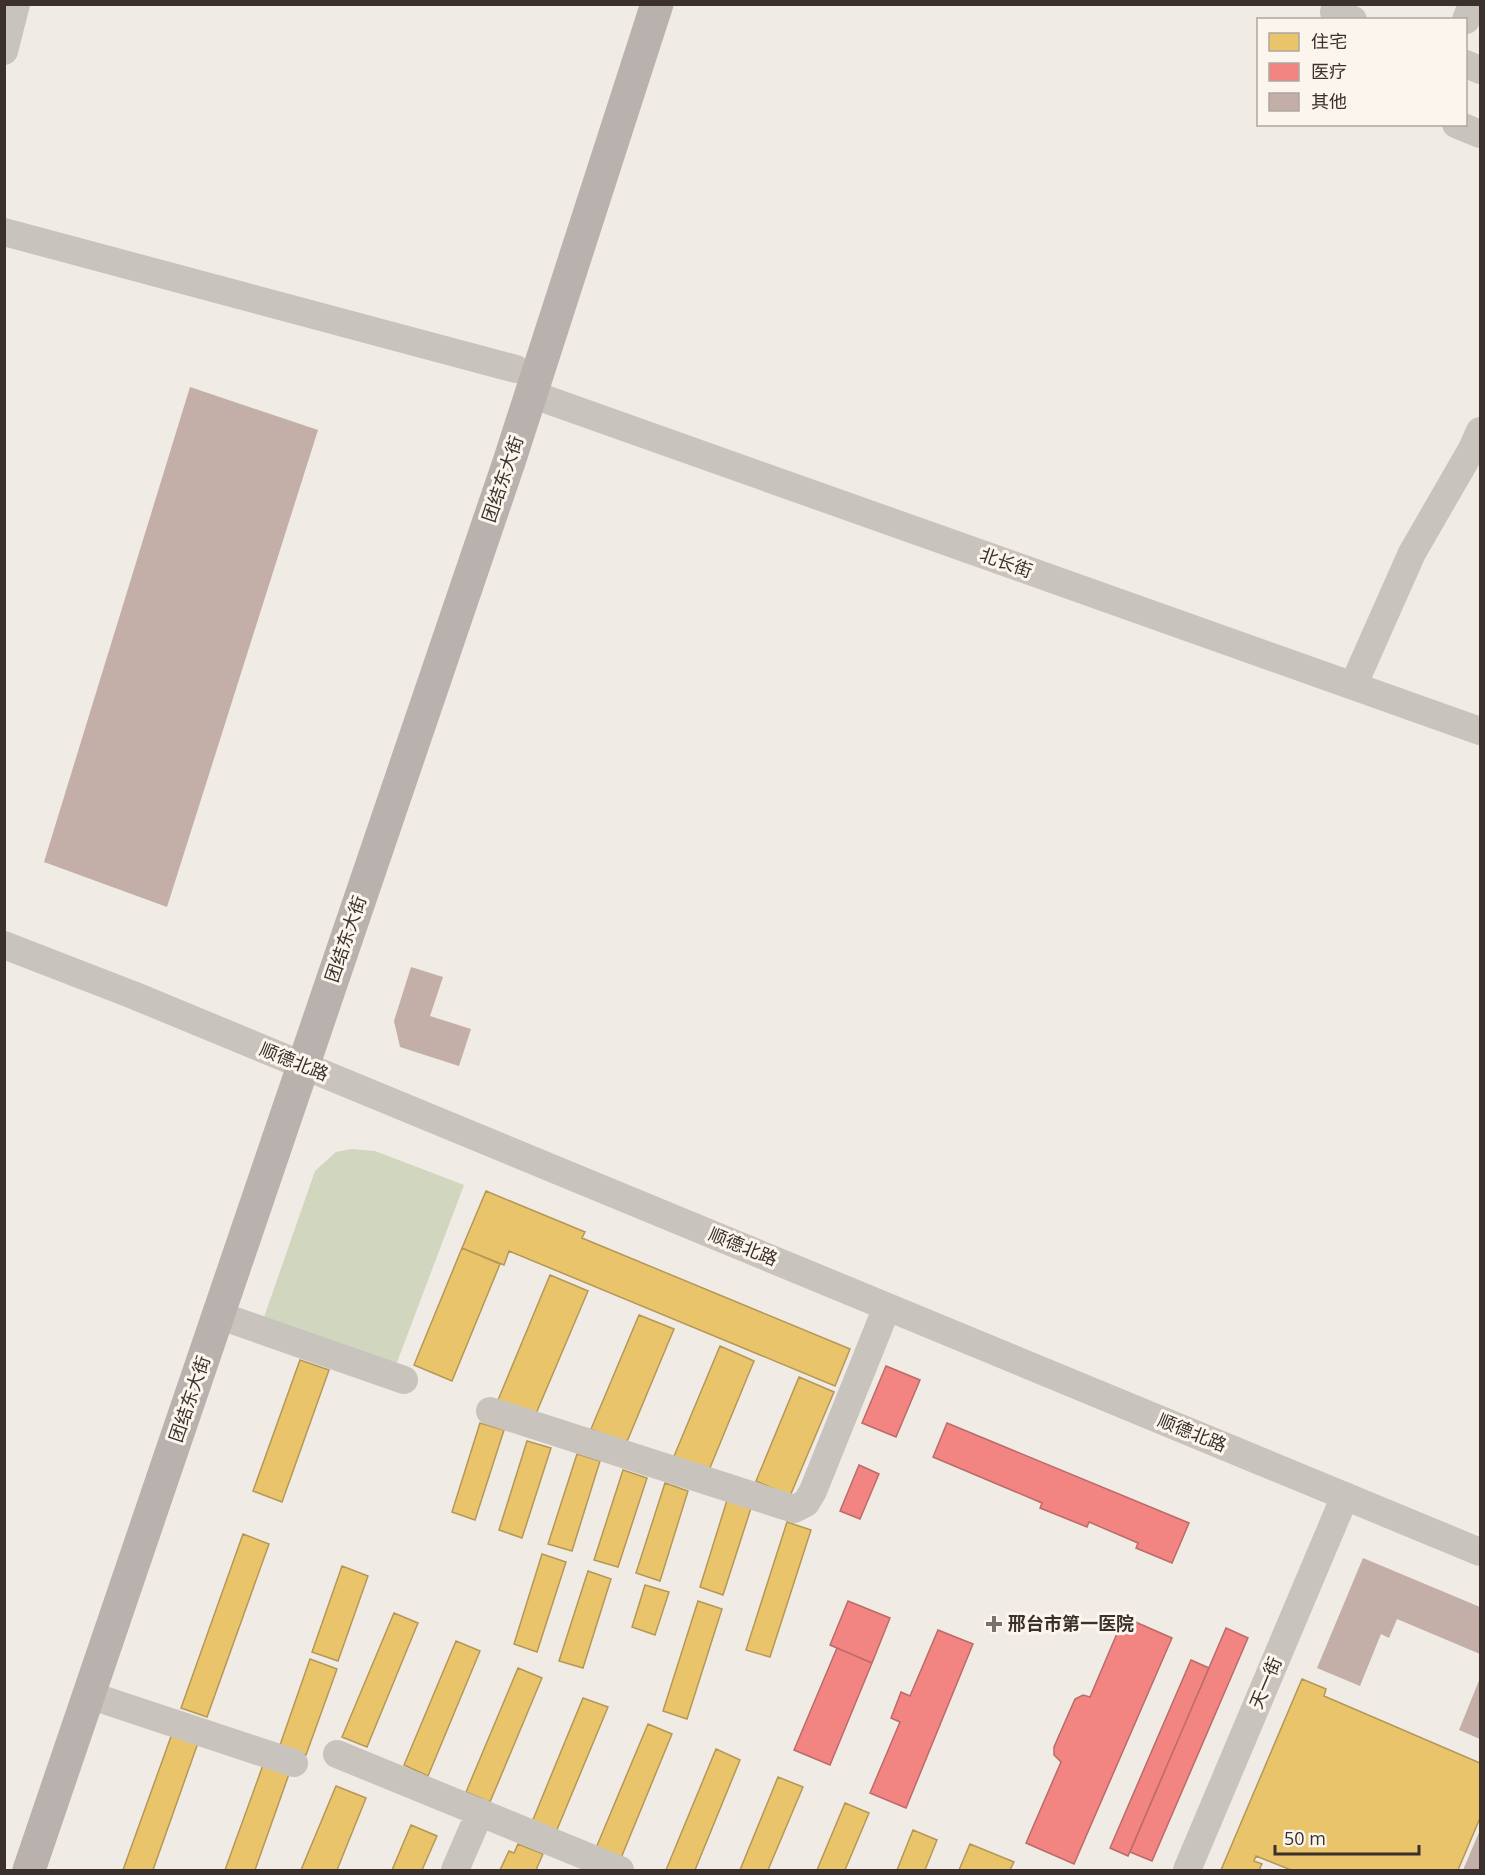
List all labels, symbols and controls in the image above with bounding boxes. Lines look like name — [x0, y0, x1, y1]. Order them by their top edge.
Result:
legend — [1257, 18, 1467, 126]
text: 住宅 — [1311, 29, 1347, 53]
text: 医疗 — [1311, 59, 1347, 83]
text: 其他 — [1311, 89, 1347, 113]
street label: 团结东大街 — [476, 432, 528, 525]
street label: 北长街 — [977, 542, 1036, 583]
street label: 团结东大街 — [319, 892, 371, 985]
street label: 顺德北路 — [257, 1036, 332, 1086]
street label: 顺德北路 — [706, 1221, 781, 1271]
street label: 团结东大街 — [163, 1352, 215, 1445]
street label: 顺德北路 — [1155, 1407, 1230, 1457]
place label: 邢台市第一医院 — [1008, 1611, 1134, 1635]
marker: 邢台市第一医院 — [985, 1615, 1003, 1633]
street label: 天一街 — [1243, 1653, 1287, 1712]
scale bar — [1275, 1818, 1419, 1856]
text: 50 m — [1284, 1826, 1326, 1850]

